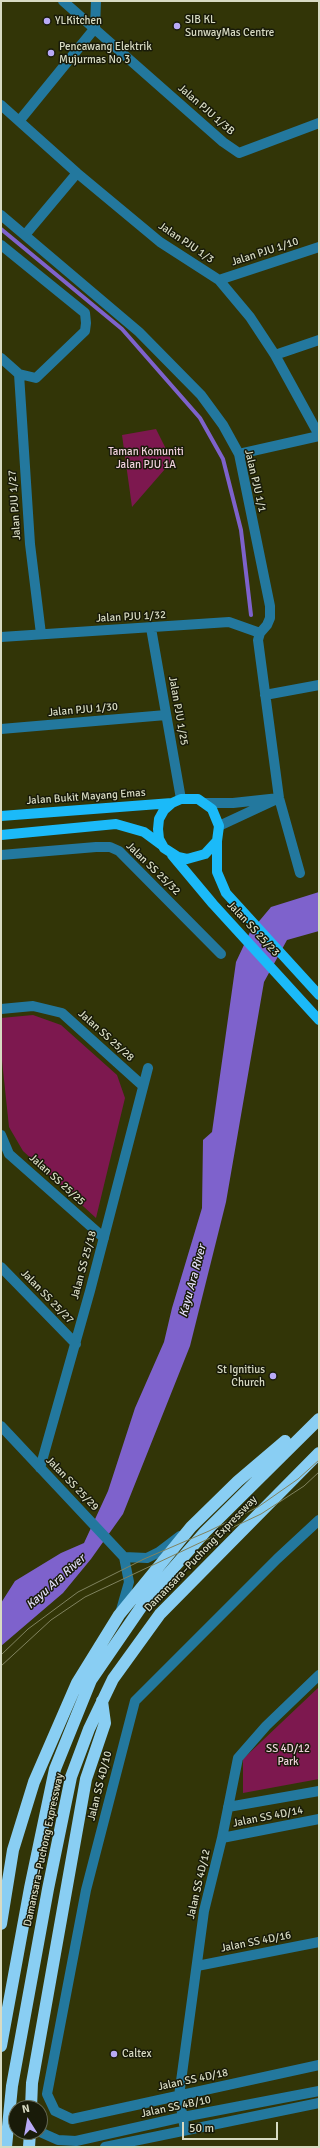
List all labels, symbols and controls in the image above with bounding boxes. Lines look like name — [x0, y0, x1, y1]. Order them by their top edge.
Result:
place label: SIB KL SunwayMas Centre — [185, 13, 274, 39]
place label: YLKitchen — [55, 14, 102, 28]
marker: YLKitchen — [42, 16, 52, 26]
marker: SIB KL SunwayMas Centre — [172, 21, 182, 31]
place label: Pencawang Elektrik Mujurmas No 3 — [59, 40, 152, 66]
marker: Pencawang Elektrik Mujurmas No 3 — [46, 48, 56, 58]
street label: Jalan PJU 1/3B — [175, 82, 237, 138]
street label: Jalan PJU 1/3 — [156, 220, 216, 266]
street label: Jalan PJU 1/10 — [230, 235, 300, 269]
park label: Taman Komuniti Jalan PJU 1A — [108, 445, 184, 471]
street label: Jalan PJU 1/1 — [241, 448, 269, 514]
street label: Jalan PJU 1/27 — [6, 470, 24, 540]
street label: Jalan PJU 1/32 — [96, 609, 166, 625]
street label: Jalan PJU 1/25 — [165, 675, 191, 747]
street label: Jalan PJU 1/30 — [48, 700, 118, 720]
street label: Jalan Bukit Mayang Emas — [26, 786, 146, 808]
street label: Jalan SS 25/32 — [123, 840, 183, 898]
street label: Jalan SS 25/23 — [224, 899, 282, 959]
street label: Jalan SS 25/28 — [75, 1008, 137, 1064]
street label: Jalan SS 25/25 — [26, 1152, 88, 1208]
street label: Jalan SS 25/18 — [69, 1229, 99, 1301]
water label: Kayu Ara River — [176, 1243, 210, 1319]
street label: Jalan SS 25/27 — [18, 1267, 76, 1327]
place label: St Ignitius Church — [217, 1363, 265, 1389]
marker: St Ignitius Church — [268, 1371, 278, 1381]
street label: Jalan SS 25/29 — [43, 1454, 101, 1514]
street label: Damansara–Puchong Expressway — [142, 1493, 260, 1615]
water label: Kayu Ara River — [24, 1552, 88, 1612]
park label: SS 4D/12 Park — [266, 1742, 310, 1768]
street label: Jalan SS 4D/10 — [85, 1750, 115, 1822]
street label: Damansara–Puchong Expressway — [21, 1772, 67, 1928]
street label: Jalan SS 4D/14 — [232, 1804, 304, 1830]
street label: Jalan SS 4D/12 — [185, 1848, 213, 1920]
street label: Jalan SS 4D/16 — [220, 1929, 292, 1955]
place label: Caltex — [122, 2047, 152, 2061]
marker: Caltex — [109, 2049, 119, 2059]
street label: Jalan SS 4D/18 — [157, 2066, 229, 2094]
street label: Jalan SS 4B/10 — [140, 2093, 212, 2121]
north arrow — [8, 2100, 48, 2140]
text: N — [21, 2102, 31, 2116]
scale bar — [184, 2114, 280, 2140]
text: 50 m — [189, 2121, 214, 2136]

